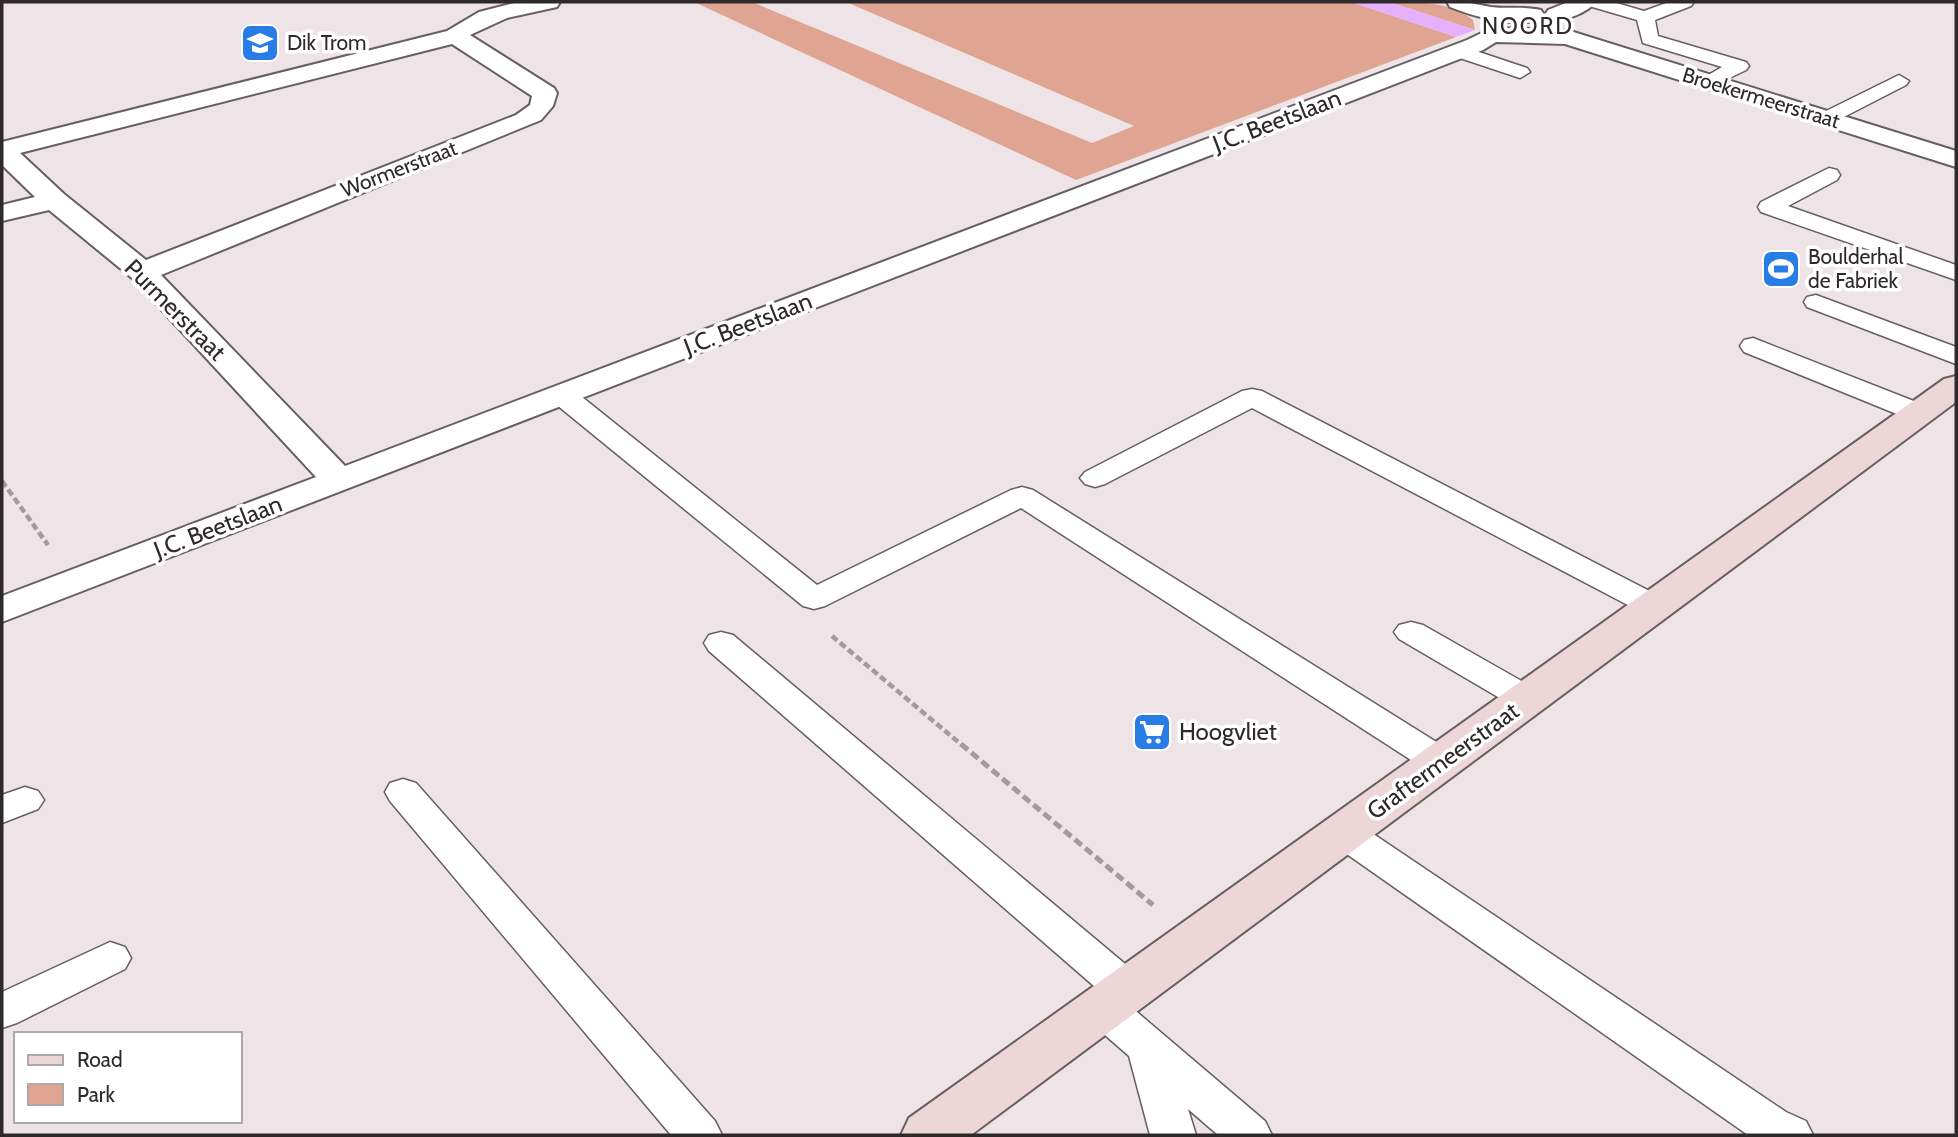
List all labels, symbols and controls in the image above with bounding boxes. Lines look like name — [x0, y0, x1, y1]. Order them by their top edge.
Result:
district label: NOORD — [1482, 12, 1574, 40]
school or university icon: Dik Trom — [239, 22, 281, 64]
place label: Dik Trom — [287, 30, 366, 55]
street label: Broekermeerstraat — [1679, 62, 1843, 133]
street label: J.C. Beetslaan — [1208, 83, 1345, 159]
street label: Wormerstraat — [337, 135, 460, 202]
place label: Boulderhal de Fabriek — [1808, 244, 1903, 293]
sports icon: Boulderhal de Fabriek — [1760, 248, 1802, 290]
street label: Purmerstraat — [119, 253, 232, 366]
street label: J.C. Beetslaan — [679, 286, 816, 362]
street label: J.C. Beetslaan — [149, 489, 286, 565]
street label: Graftermeerstraat — [1361, 696, 1524, 825]
supermarket icon: Hoogvliet — [1131, 711, 1173, 753]
place label: Hoogvliet — [1179, 717, 1277, 746]
legend — [14, 1032, 242, 1123]
text: Road — [77, 1047, 123, 1072]
text: Park — [77, 1082, 115, 1107]

